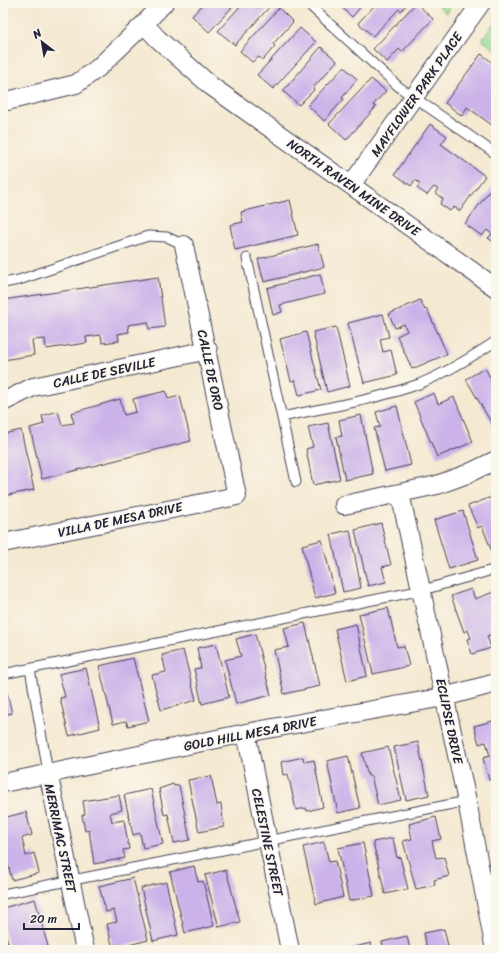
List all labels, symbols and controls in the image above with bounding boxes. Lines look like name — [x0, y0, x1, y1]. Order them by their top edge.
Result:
north arrow — [22, 22, 62, 62]
text: N — [28, 24, 46, 44]
street label: MAYFLOWER PARK PLACE — [365, 26, 469, 162]
street label: NORTH RAVEN MINE DRIVE — [282, 132, 426, 243]
street label: CALLE DE ORO — [191, 327, 230, 413]
street label: CALLE DE SEVILLE — [51, 350, 158, 395]
street label: VILLA DE MESA DRIVE — [56, 495, 185, 544]
street label: ECLIPSE DRIVE — [429, 676, 470, 767]
street label: GOLD HILL MESA DRIVE — [182, 709, 319, 758]
street label: MERRIMAC STREET — [38, 781, 84, 896]
street label: CELESTINE STREET — [245, 786, 290, 900]
scale bar — [24, 905, 79, 931]
text: 20 m — [30, 908, 57, 930]

